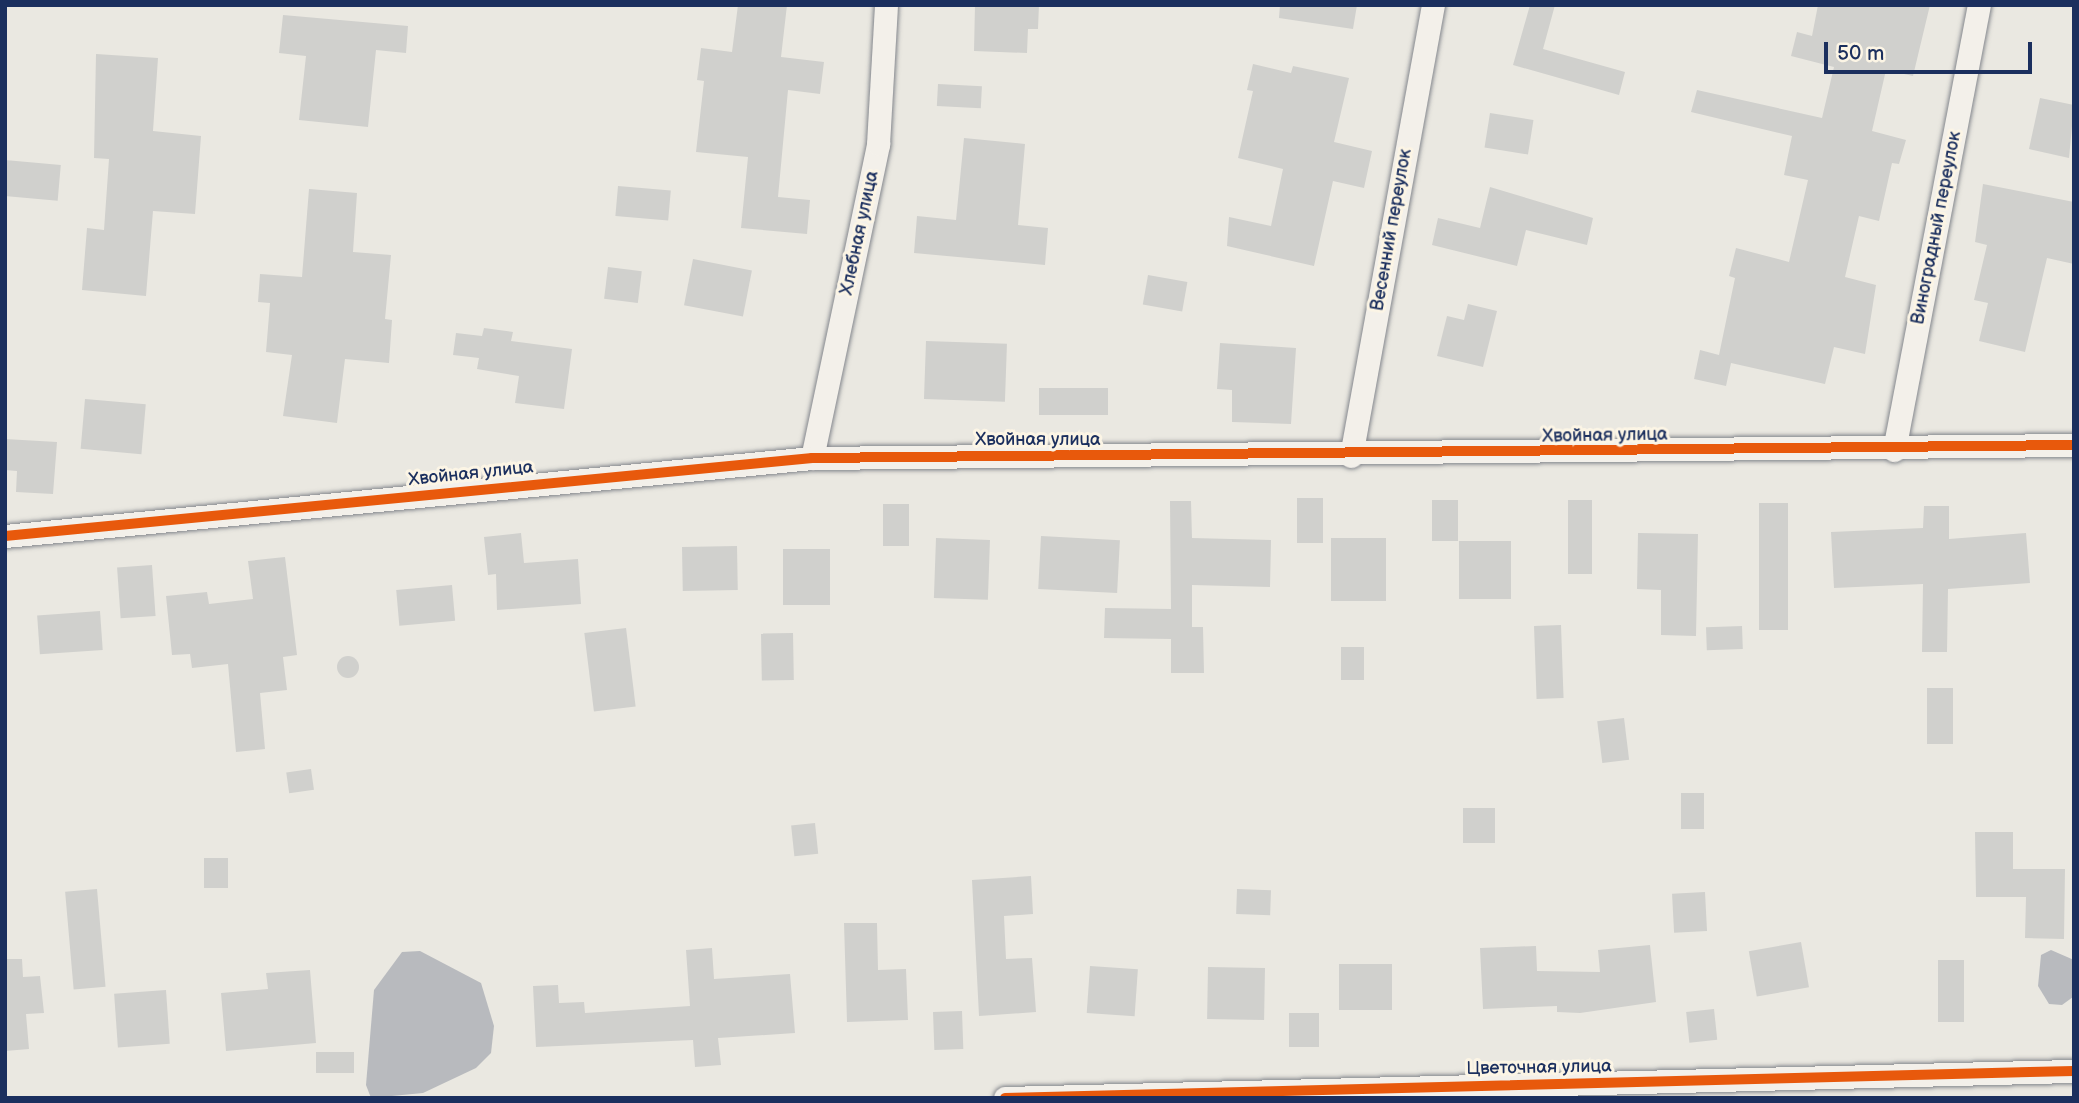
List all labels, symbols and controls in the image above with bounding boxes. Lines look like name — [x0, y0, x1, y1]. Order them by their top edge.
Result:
scale bar — [1827, 28, 2035, 72]
text: 50 m — [1837, 41, 1884, 66]
street label: Виноградный переулок — [1908, 130, 1966, 326]
street label: Весенний переулок — [1367, 147, 1417, 313]
street label: Хлебная улица — [836, 169, 884, 297]
street label: Хвойная улица — [1542, 424, 1668, 448]
street label: Хвойная улица — [975, 429, 1101, 451]
street label: Хвойная улица — [407, 457, 535, 491]
street label: Цветочная улица — [1466, 1056, 1612, 1080]

